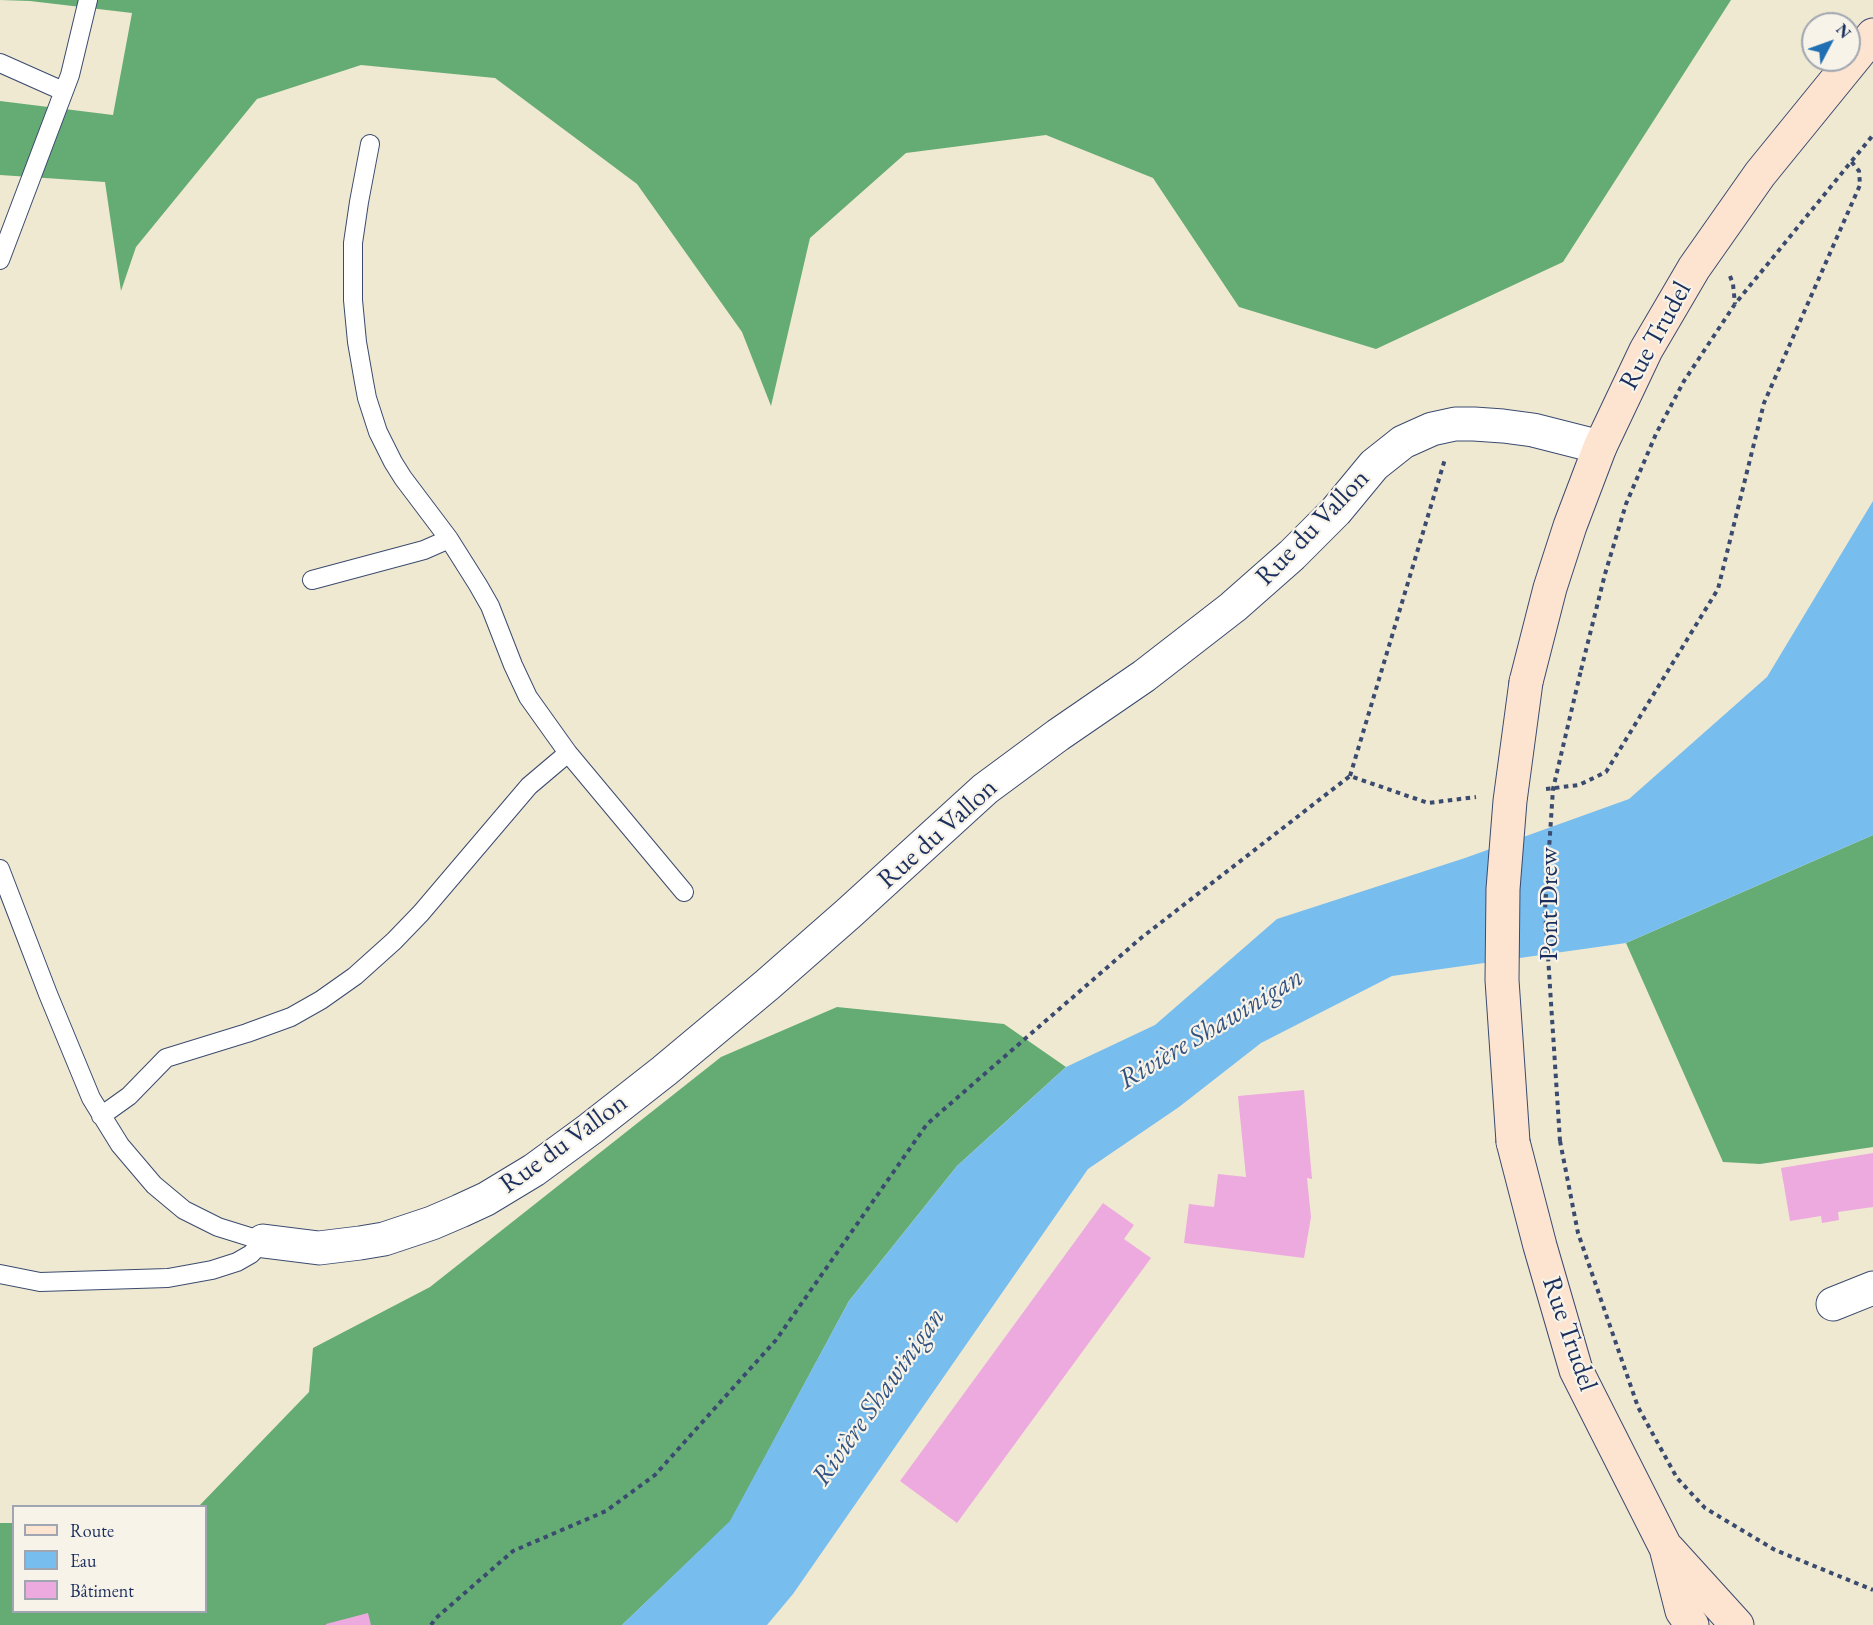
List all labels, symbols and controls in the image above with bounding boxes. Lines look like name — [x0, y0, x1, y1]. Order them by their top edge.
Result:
north arrow — [1801, 12, 1861, 72]
text: N — [1831, 19, 1856, 43]
street label: Rue Trudel — [1613, 276, 1699, 396]
street label: Rue du Vallon — [1249, 463, 1377, 593]
street label: Rue du Vallon — [872, 772, 1004, 896]
street label: Pont Drew — [1534, 847, 1566, 961]
water label: Rivière Shawinigan — [1112, 961, 1310, 1097]
street label: Rue du Vallon — [494, 1087, 634, 1201]
street label: Rue Trudel — [1534, 1273, 1604, 1395]
water label: Rivière Shawinigan — [805, 1301, 953, 1493]
legend — [12, 1505, 207, 1613]
text: Route — [70, 1519, 114, 1542]
text: Eau — [70, 1549, 96, 1572]
text: Bâtiment — [70, 1579, 134, 1602]

